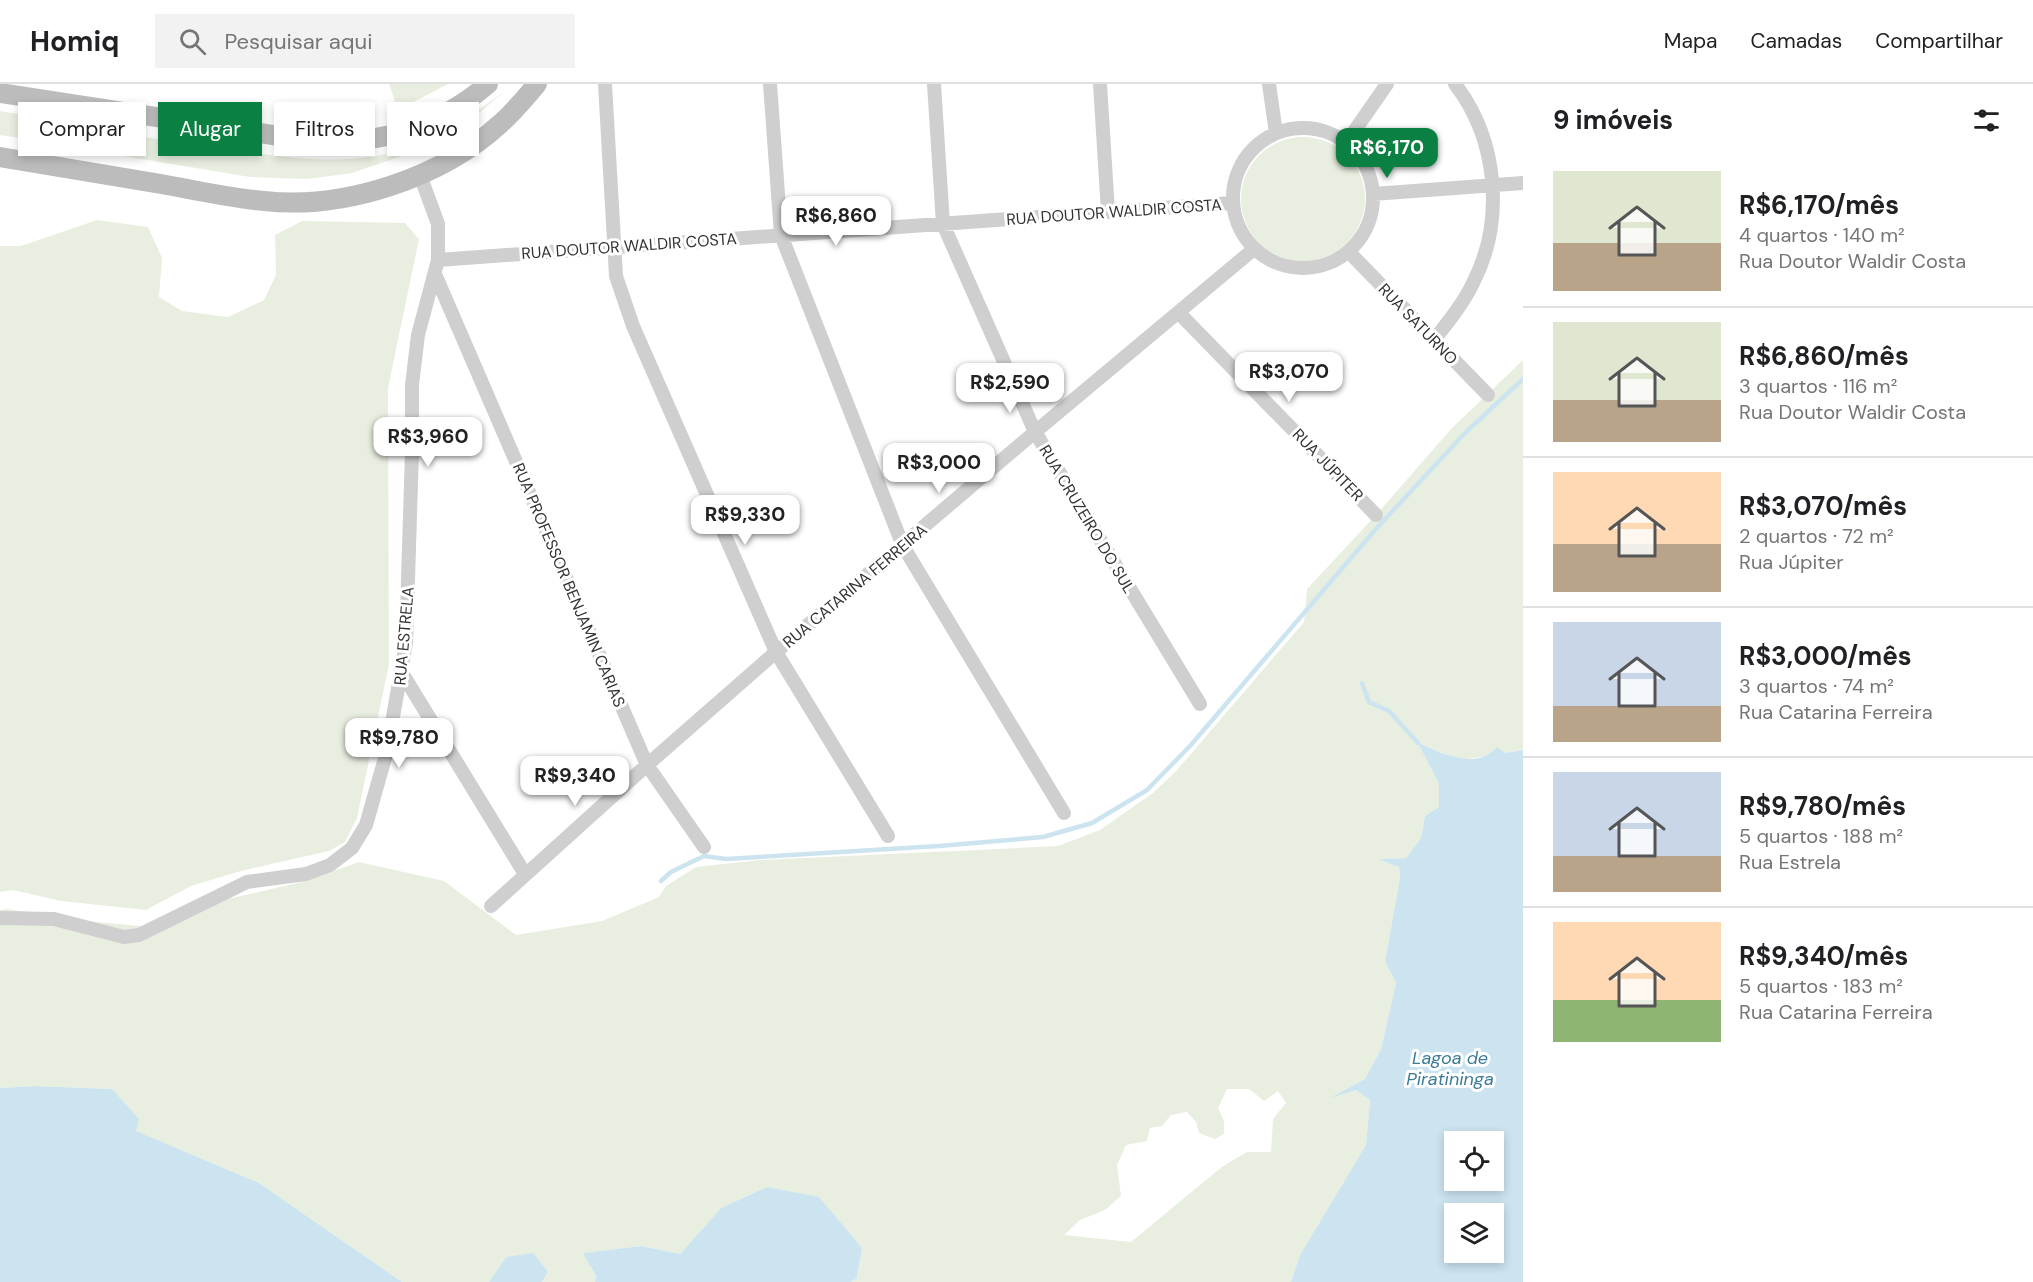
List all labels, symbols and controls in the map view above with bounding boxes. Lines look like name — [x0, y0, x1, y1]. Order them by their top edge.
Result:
search box — [155, 14, 575, 68]
text: Homiq — [30, 23, 119, 60]
icon: search — [176, 25, 209, 58]
text: Pesquisar aqui — [224, 27, 372, 56]
text: Mapa — [1664, 27, 1717, 55]
text: Camadas — [1750, 27, 1842, 55]
text: Compartilhar — [1875, 27, 2003, 55]
chip: Comprar — [18, 102, 146, 156]
chip: Alugar — [158, 102, 262, 156]
chip: Filtros — [274, 102, 375, 156]
chip: Novo — [387, 102, 479, 156]
text: 9 imóveis — [1553, 103, 1673, 137]
icon: filters — [1970, 104, 2003, 137]
pin: R$6,170 — [1332, 128, 1442, 179]
text: R$6,170 — [1350, 134, 1424, 160]
text: R$6,170/mês — [1739, 188, 1899, 222]
street label: RUA DOUTOR WALDIR COSTA — [1006, 194, 1223, 230]
icon: home — [1601, 195, 1673, 267]
pin: R$6,860 — [781, 196, 891, 247]
text: R$6,860 — [795, 202, 877, 228]
text: 4 quartos · 140 m² — [1739, 222, 1905, 248]
street label: RUA DOUTOR WALDIR COSTA — [521, 228, 738, 264]
text: Rua Doutor Waldir Costa — [1739, 248, 1966, 274]
street label: RUA SATURNO — [1374, 279, 1462, 369]
text: R$6,860/mês — [1739, 339, 1909, 373]
icon: home — [1601, 346, 1673, 418]
pin: R$3,070 — [1234, 352, 1344, 403]
text: R$3,070 — [1249, 358, 1329, 384]
pin: R$2,590 — [955, 363, 1065, 414]
text: R$2,590 — [970, 369, 1050, 395]
text: 3 quartos · 116 m² — [1739, 373, 1897, 399]
text: Rua Doutor Waldir Costa — [1739, 399, 1966, 425]
pin: R$3,960 — [373, 417, 483, 468]
text: R$3,960 — [387, 423, 469, 449]
street label: RUA JÚPITER — [1288, 424, 1368, 506]
street label: RUA CRUZEIRO DO SUL — [1034, 441, 1140, 597]
pin: R$3,000 — [884, 443, 994, 494]
text: R$3,000 — [897, 449, 981, 475]
street label: RUA PROFESSOR BENJAMIN CARIAS — [508, 460, 630, 710]
text: R$3,070/mês — [1739, 489, 1907, 523]
pin: R$9,330 — [690, 495, 800, 546]
icon: home — [1601, 496, 1673, 568]
text: R$9,330 — [705, 501, 785, 527]
street label: RUA CATARINA FERREIRA — [779, 519, 932, 653]
text: 2 quartos · 72 m² — [1739, 523, 1894, 549]
text: Rua Júpiter — [1739, 549, 1844, 575]
street label: RUA ESTRELA — [389, 585, 419, 686]
text: R$3,000/mês — [1739, 639, 1912, 673]
icon: home — [1601, 646, 1673, 718]
text: 3 quartos · 74 m² — [1739, 673, 1894, 699]
text: Rua Catarina Ferreira — [1739, 699, 1933, 725]
pin: R$9,780 — [344, 718, 454, 769]
text: R$9,780 — [359, 724, 439, 750]
pin: R$9,340 — [520, 756, 630, 807]
text: R$9,340 — [534, 762, 616, 788]
text: R$9,780/mês — [1739, 789, 1906, 823]
icon: home — [1601, 796, 1673, 868]
text: 5 quartos · 188 m² — [1739, 823, 1903, 849]
text: Rua Estrela — [1739, 849, 1841, 875]
text: R$9,340/mês — [1739, 939, 1908, 973]
icon: home — [1601, 946, 1673, 1018]
text: 5 quartos · 183 m² — [1739, 973, 1903, 999]
text: Rua Catarina Ferreira — [1739, 999, 1933, 1025]
water label: Lagoa de Piratininga — [1406, 1046, 1494, 1091]
map controls — [1444, 1131, 1504, 1263]
button: locate — [1444, 1131, 1504, 1191]
button: layers — [1444, 1203, 1504, 1263]

